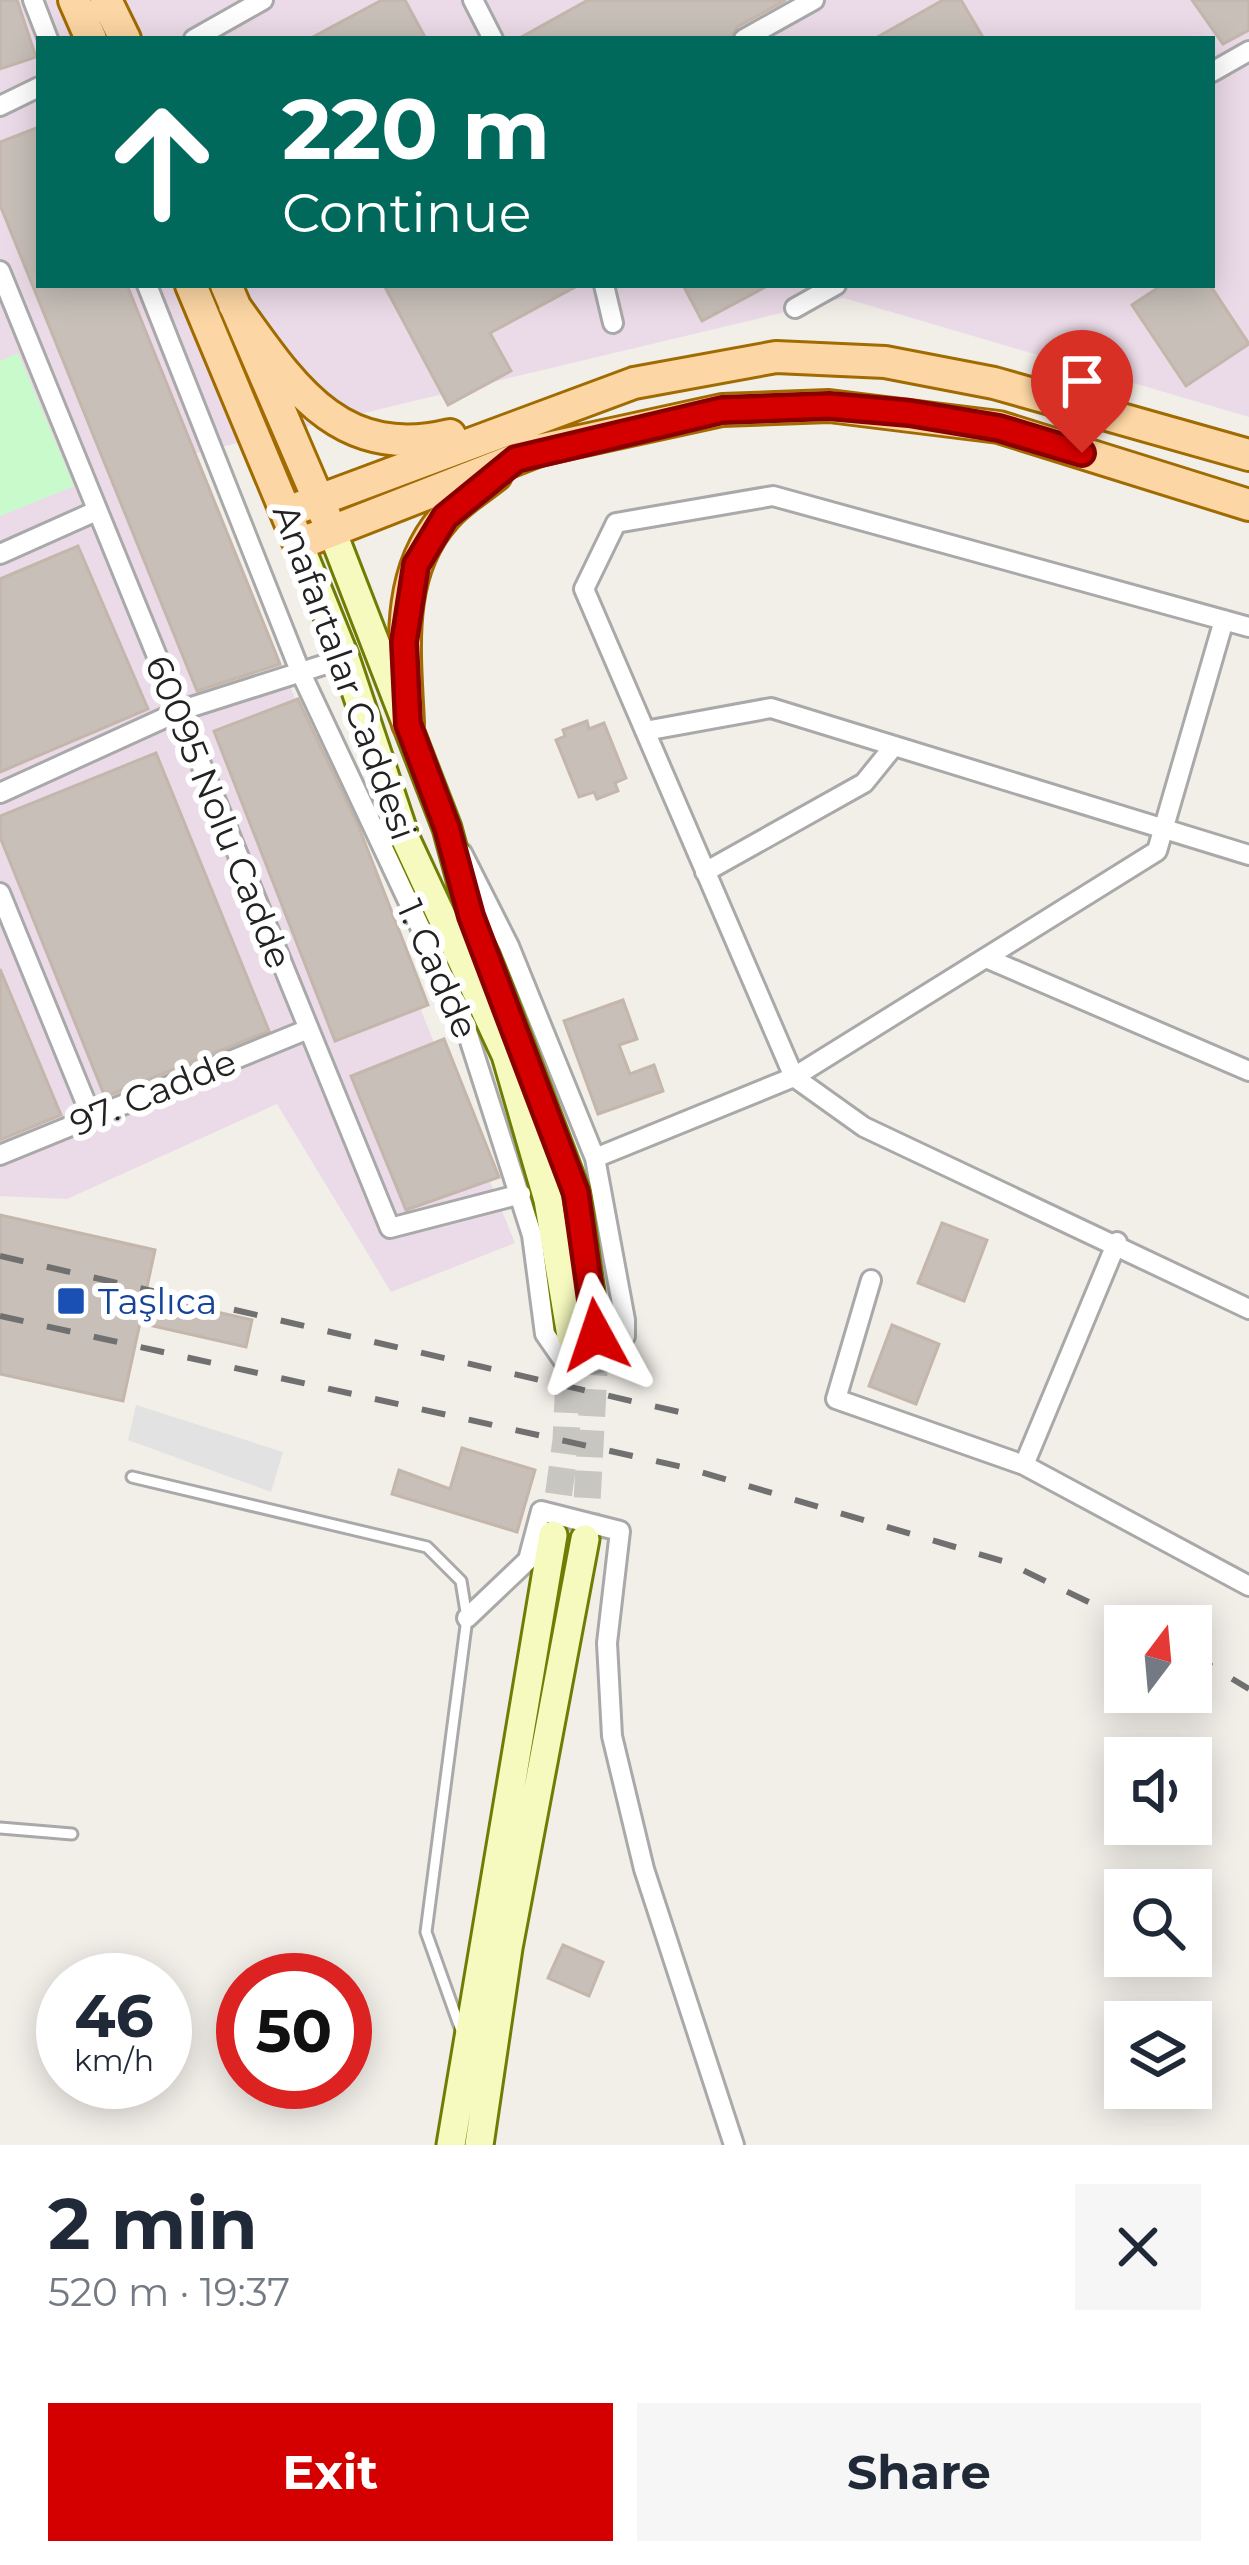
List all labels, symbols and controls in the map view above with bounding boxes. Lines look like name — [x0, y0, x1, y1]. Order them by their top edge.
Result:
text: 220 m — [282, 78, 550, 180]
icon: ahead — [84, 84, 240, 240]
text: Continue — [282, 180, 531, 246]
pin — [1031, 330, 1133, 453]
icon: arrive — [1049, 348, 1115, 414]
street label: Anafartalar Caddesi — [264, 498, 426, 846]
street label: 60095 Nolu Cadde — [136, 649, 302, 975]
street label: 1. Cadde — [388, 893, 488, 1045]
street label: 97. Cadde — [64, 1039, 242, 1145]
position arrow — [533, 1272, 659, 1398]
place label: Taşlıca — [98, 1279, 217, 1323]
marker: Taşlıca — [55, 1285, 87, 1317]
north arrow — [1104, 1605, 1212, 1713]
map controls — [1104, 1605, 1212, 2109]
button: sound — [1104, 1737, 1212, 1845]
button: search — [1104, 1869, 1212, 1977]
speed limit sign: 50 — [216, 1953, 372, 2109]
text: 46 — [74, 1979, 154, 2052]
button: layers — [1104, 2001, 1212, 2109]
text: km/h — [74, 2042, 154, 2079]
text: 2 min — [48, 2179, 258, 2267]
button: close — [1075, 2184, 1201, 2310]
text: 520 m · 19:37 — [48, 2268, 290, 2316]
button: Exit — [48, 2403, 613, 2541]
button: Share — [637, 2403, 1201, 2541]

